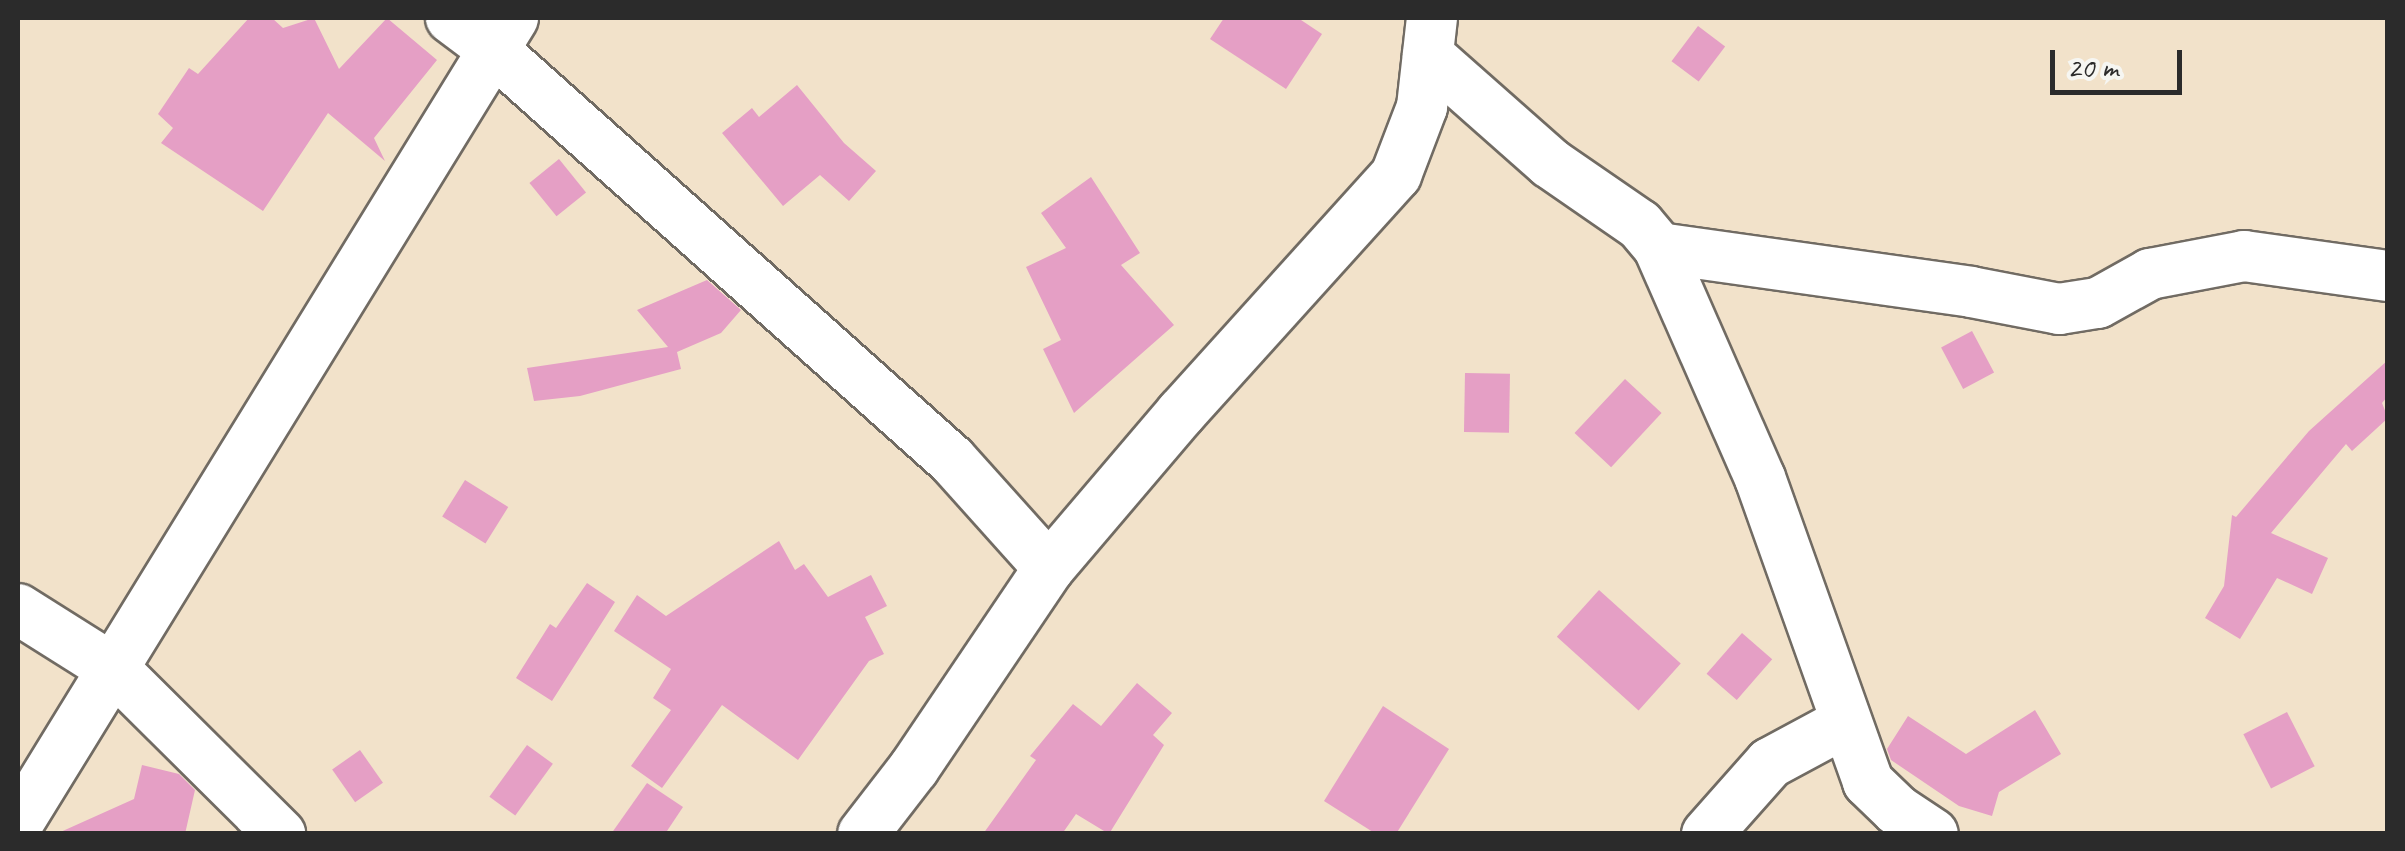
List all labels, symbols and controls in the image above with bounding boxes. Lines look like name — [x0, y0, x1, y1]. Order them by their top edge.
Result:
scale bar — [2055, 30, 2188, 92]
text: 20 m — [2067, 48, 2118, 86]

